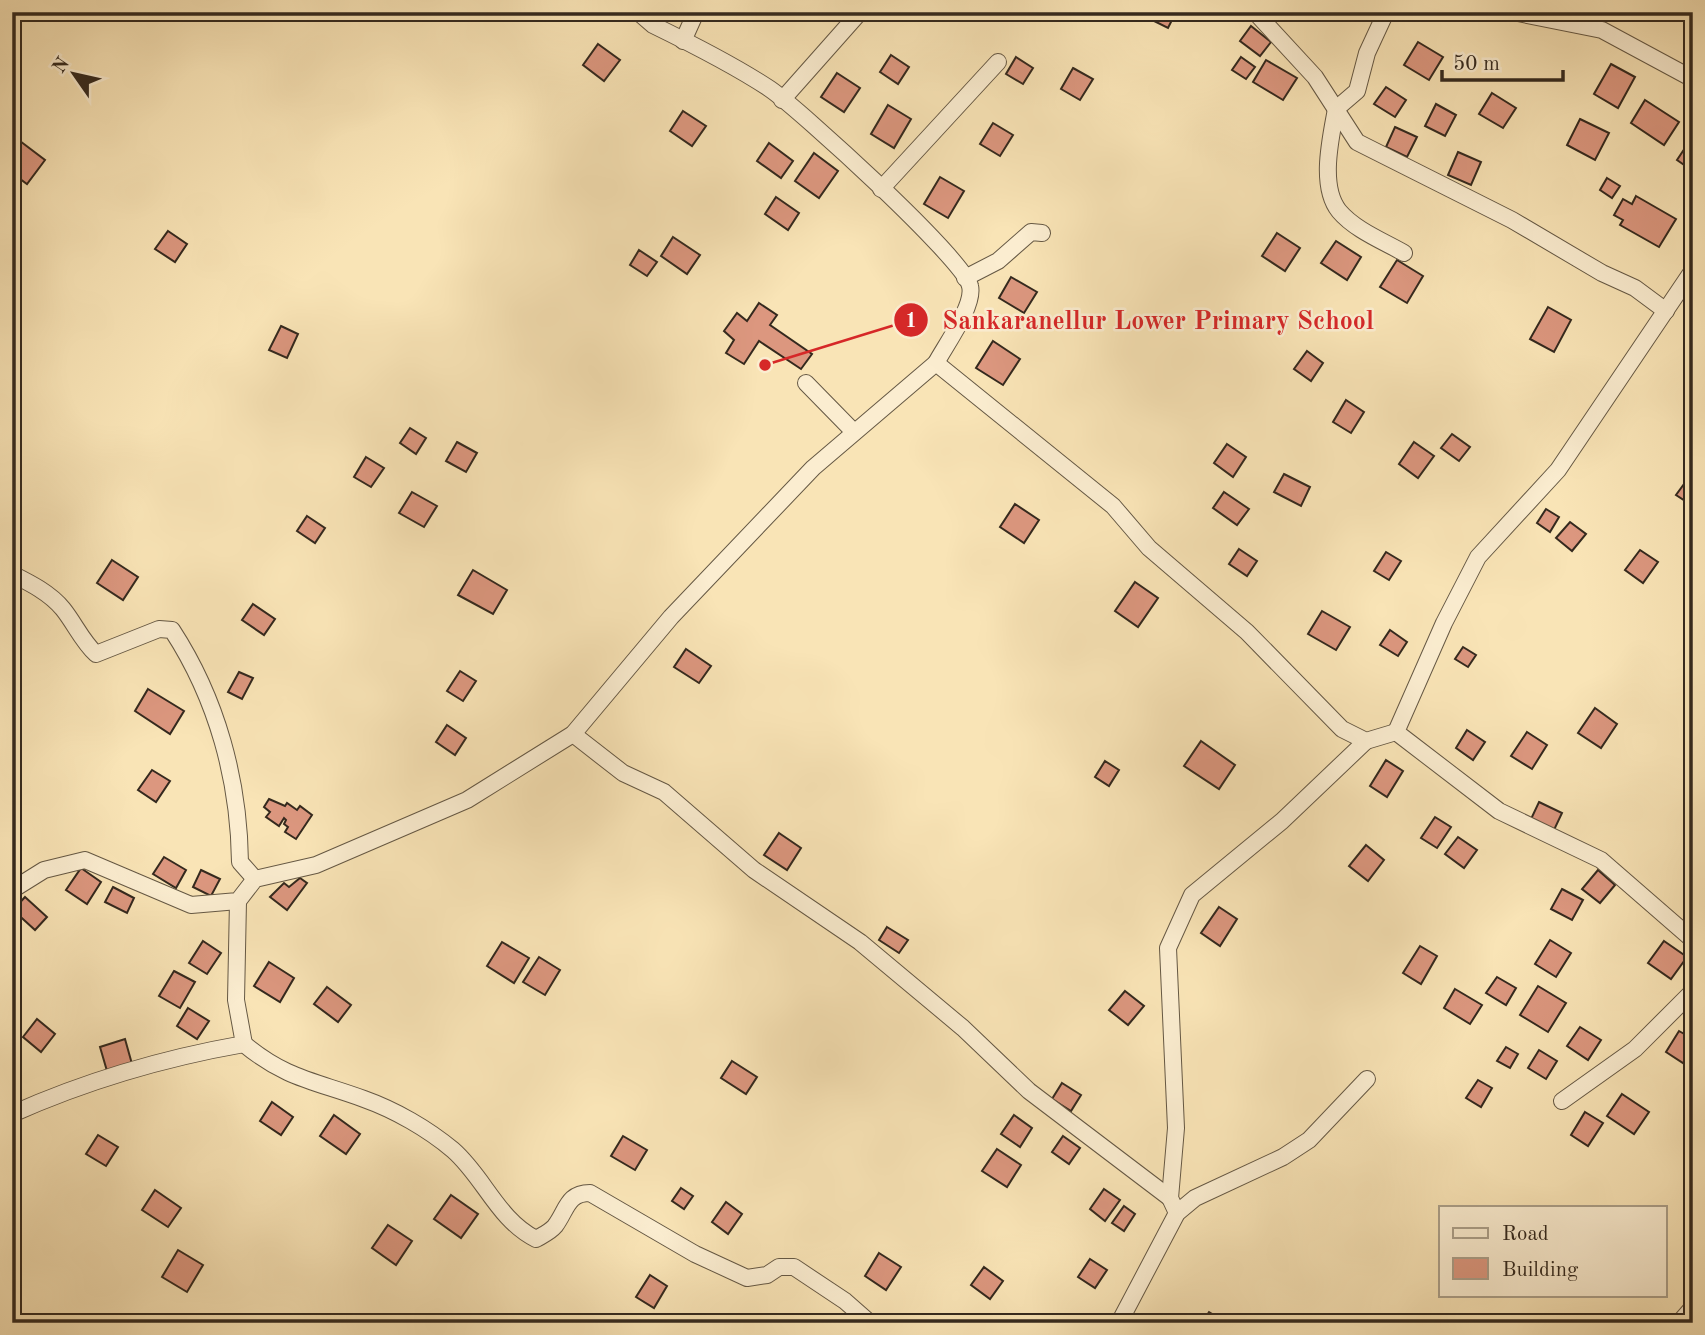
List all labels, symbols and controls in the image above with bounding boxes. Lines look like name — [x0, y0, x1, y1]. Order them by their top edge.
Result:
north arrow — [38, 38, 108, 108]
scale bar — [1442, 38, 1563, 82]
text: N — [50, 54, 74, 77]
text: 50 m — [1453, 54, 1500, 75]
callout: Sankaranellur Lower Primary School — [893, 297, 1388, 344]
text: Sankaranellur Lower Primary School — [942, 309, 1374, 335]
text: 1 — [905, 311, 917, 332]
legend — [1439, 1206, 1666, 1296]
text: Road — [1502, 1224, 1549, 1245]
text: Building — [1502, 1260, 1579, 1281]

